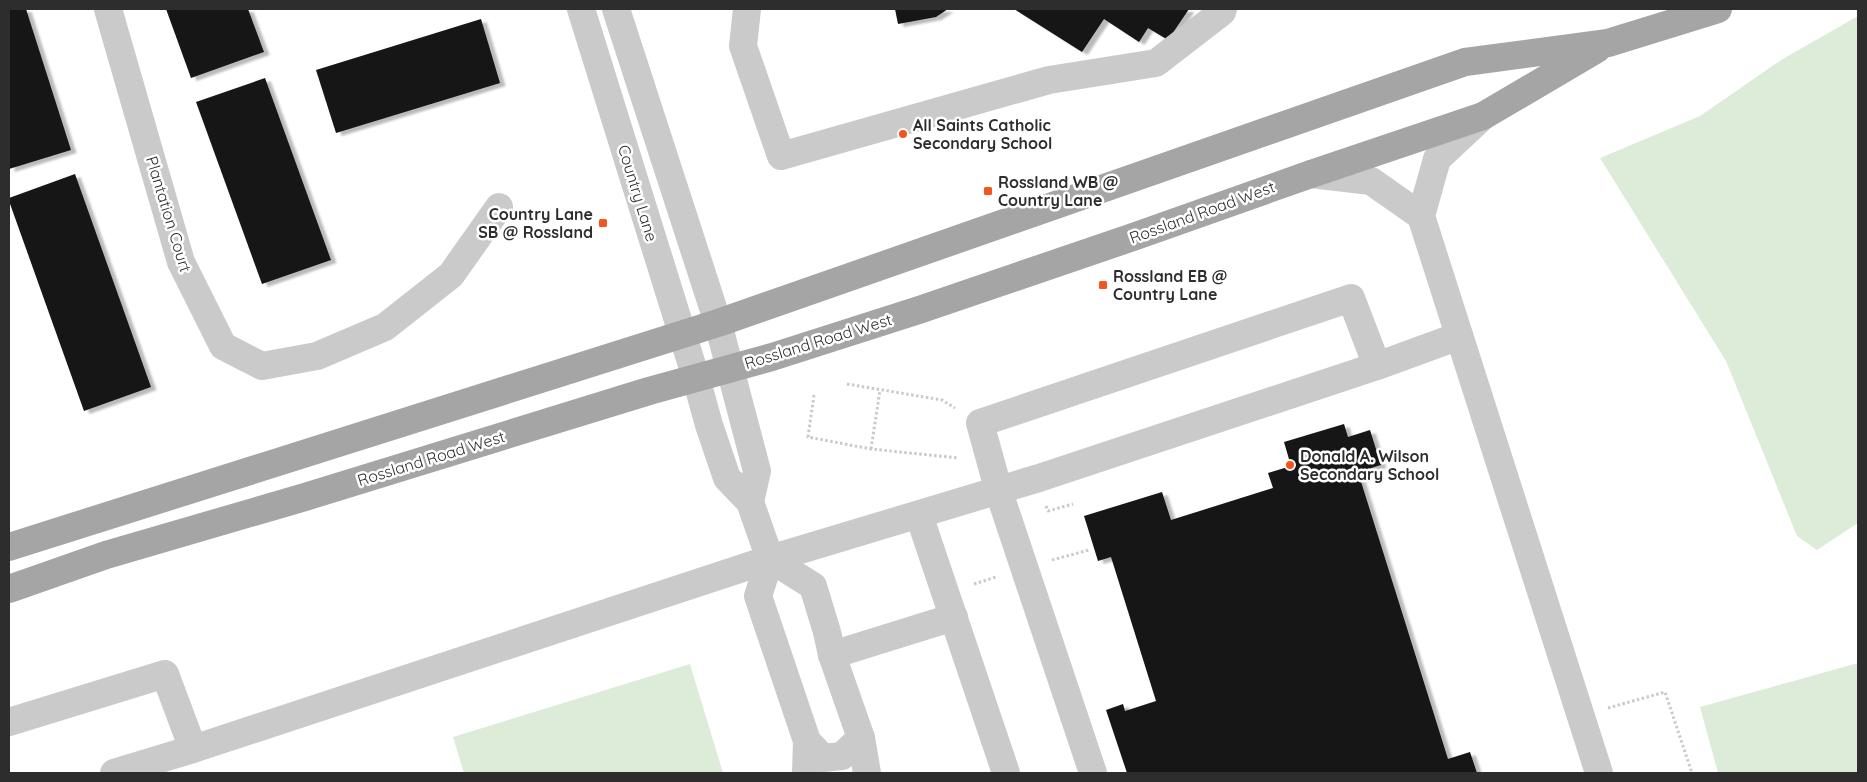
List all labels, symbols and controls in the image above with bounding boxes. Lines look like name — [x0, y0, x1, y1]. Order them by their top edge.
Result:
place label: All Saints Catholic Secondary School — [913, 115, 1052, 153]
marker: All Saints Catholic Secondary School — [897, 128, 909, 140]
street label: Country Lane — [614, 142, 662, 244]
street label: Plantation Court — [142, 154, 196, 274]
place label: Rossland WB @ Country Lane — [998, 172, 1118, 210]
street label: Rossland Road West — [1127, 176, 1277, 248]
marker: Rossland WB @ Country Lane — [982, 185, 994, 197]
place label: Country Lane SB @ Rossland — [478, 204, 593, 242]
marker: Country Lane SB @ Rossland — [597, 217, 609, 229]
place label: Rossland EB @ Country Lane — [1113, 266, 1227, 304]
marker: Rossland EB @ Country Lane — [1097, 279, 1109, 291]
street label: Rossland Road West — [742, 309, 894, 373]
street label: Rossland Road West — [355, 426, 507, 490]
place label: Donald A. Wilson Secondary School — [1300, 446, 1439, 484]
marker: Donald A. Wilson Secondary School — [1284, 459, 1296, 471]

